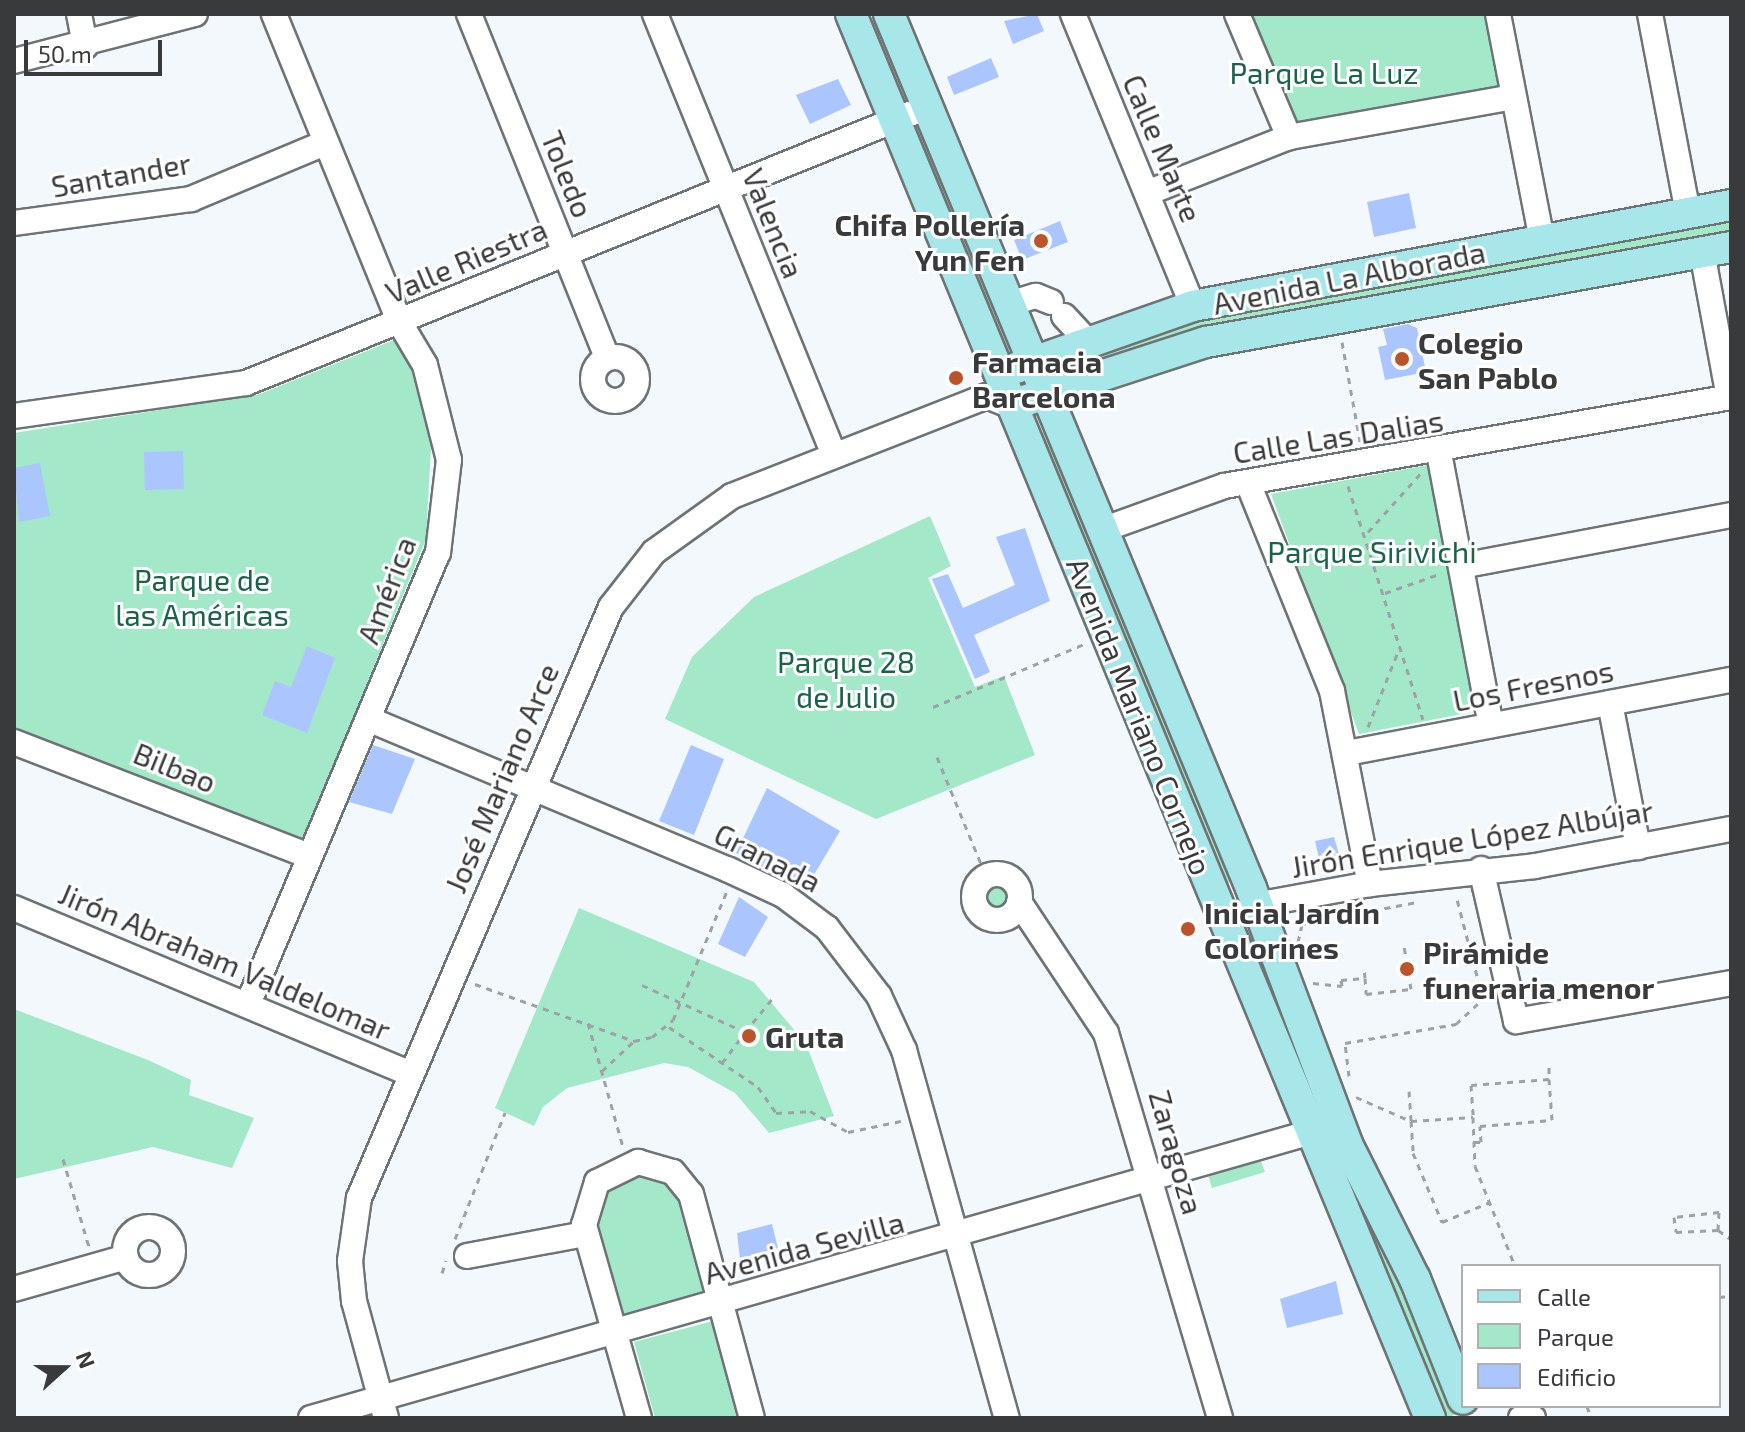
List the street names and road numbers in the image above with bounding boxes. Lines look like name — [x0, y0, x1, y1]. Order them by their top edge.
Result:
street label: Calle Marte — [1116, 69, 1210, 227]
street label: Toledo — [534, 125, 602, 223]
street label: Santander — [48, 144, 194, 204]
street label: Valencia — [736, 163, 812, 283]
street label: Valle Riestra — [380, 210, 552, 310]
street label: Avenida La Alborada — [1209, 233, 1489, 321]
street label: Calle Las Dalias — [1230, 402, 1446, 470]
street label: América — [349, 531, 423, 649]
street label: Avenida Mariano Cornejo — [1060, 552, 1220, 880]
street label: Los Fresnos — [1450, 652, 1616, 718]
street label: José Mariano Arce — [436, 658, 566, 898]
street label: Bilbao — [129, 734, 221, 800]
street label: Jirón Enrique López Albújar — [1288, 792, 1656, 884]
street label: Granada — [709, 815, 827, 899]
street label: Jirón Abraham Valdelomar — [53, 874, 397, 1048]
street label: Zaragoza — [1142, 1086, 1212, 1218]
street label: Avenida Sevilla — [700, 1203, 908, 1291]

